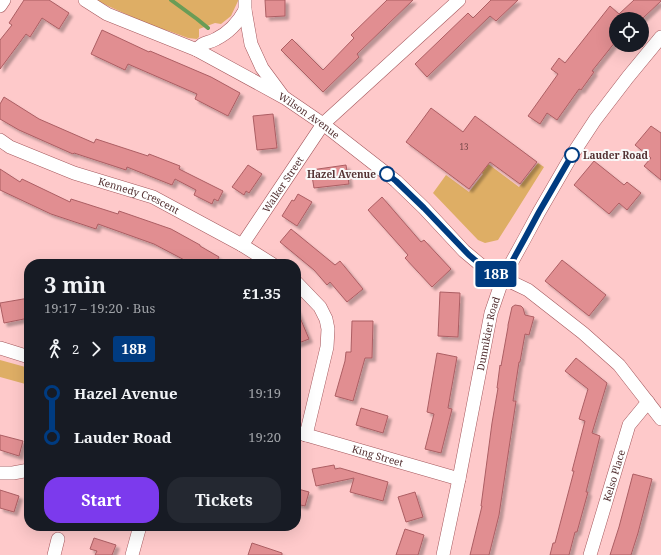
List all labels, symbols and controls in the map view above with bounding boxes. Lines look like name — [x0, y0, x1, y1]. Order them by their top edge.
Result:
map controls — [609, 12, 649, 52]
button: locate — [609, 12, 649, 52]
street label: Wilson Avenue — [276, 89, 343, 142]
house number: 13 — [460, 141, 469, 152]
marker: Lauder Road — [564, 147, 580, 163]
place label: Lauder Road — [583, 148, 649, 162]
street label: Walker Street — [259, 153, 307, 215]
marker: Hazel Avenue — [379, 166, 395, 182]
place label: Hazel Avenue — [307, 167, 376, 181]
street label: Kennedy Crescent — [97, 174, 182, 217]
line badge: 18B — [473, 261, 519, 287]
text: 18B — [483, 264, 509, 283]
text: 3 min — [44, 269, 106, 299]
text: £1.35 — [243, 283, 281, 303]
street label: Dunnikier Road — [473, 295, 503, 372]
text: 19:17 – 19:20 · Bus — [44, 299, 155, 317]
icon: walk — [44, 338, 66, 360]
icon: forward — [85, 338, 107, 360]
text: 18B — [121, 339, 147, 358]
text: 2 — [72, 340, 79, 358]
text: Hazel Avenue — [74, 383, 178, 403]
text: 19:19 — [248, 384, 281, 402]
text: Lauder Road — [74, 427, 172, 447]
text: 19:20 — [248, 428, 281, 446]
street label: King Street — [350, 442, 405, 470]
street label: Kelso Place — [599, 448, 628, 503]
button: Start — [44, 477, 159, 523]
button: Tickets — [167, 477, 281, 523]

